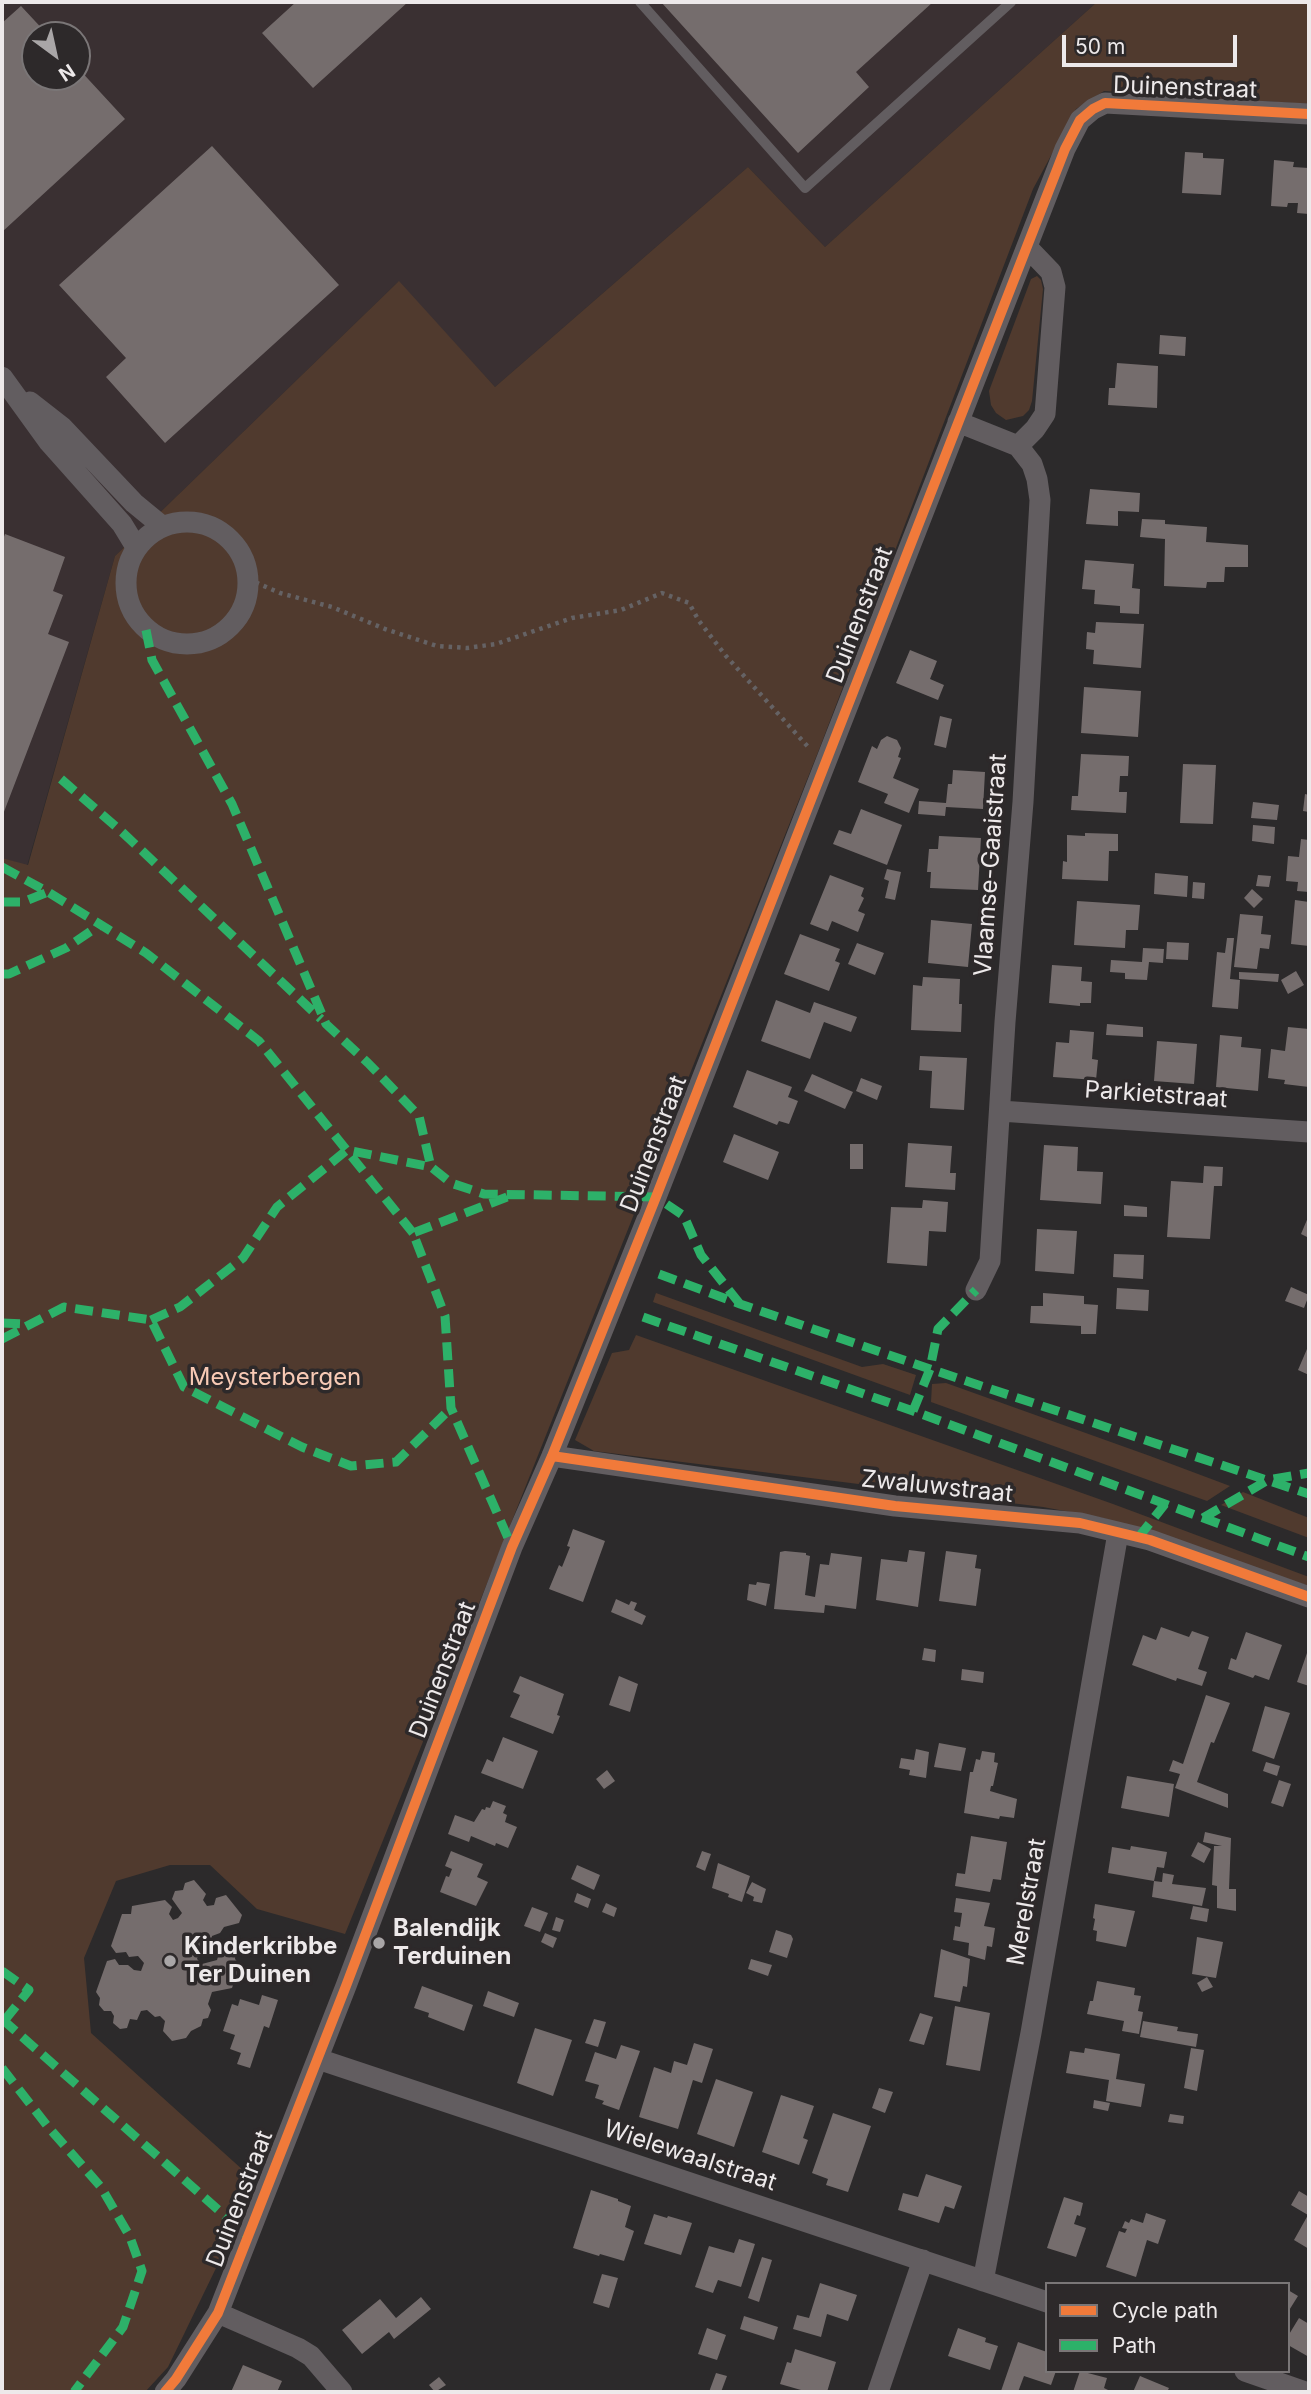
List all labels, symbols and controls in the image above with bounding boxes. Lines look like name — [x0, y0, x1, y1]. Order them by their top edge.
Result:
north arrow — [21, 21, 91, 91]
scale bar — [1066, 21, 1241, 65]
text: 50 m — [1075, 34, 1125, 59]
text: N — [54, 59, 79, 86]
street label: Duinenstraat — [1113, 71, 1257, 105]
street label: Duinenstraat — [821, 543, 899, 687]
street label: Vlaamse-Gaaistraat — [969, 753, 1013, 977]
street label: Duinenstraat — [615, 1072, 693, 1216]
street label: Parkietstraat — [1084, 1076, 1228, 1114]
park label: Meysterbergen — [189, 1364, 361, 1392]
street label: Zwaluwstraat — [860, 1465, 1014, 1509]
street label: Duinenstraat — [404, 1598, 482, 1742]
street label: Merelstraat — [1002, 1836, 1052, 1968]
place label: Balendijk Terduinen — [393, 1915, 511, 1971]
place label: Kinderkribbe Ter Duinen — [184, 1933, 337, 1989]
marker: Balendijk Terduinen — [371, 1935, 387, 1951]
marker: Kinderkribbe Ter Duinen — [162, 1953, 178, 1969]
street label: Wielewaalstraat — [600, 2115, 780, 2197]
street label: Duinenstraat — [201, 2127, 279, 2271]
legend — [1045, 2282, 1290, 2373]
text: Cycle path — [1112, 2298, 1218, 2323]
text: Path — [1112, 2333, 1157, 2358]

